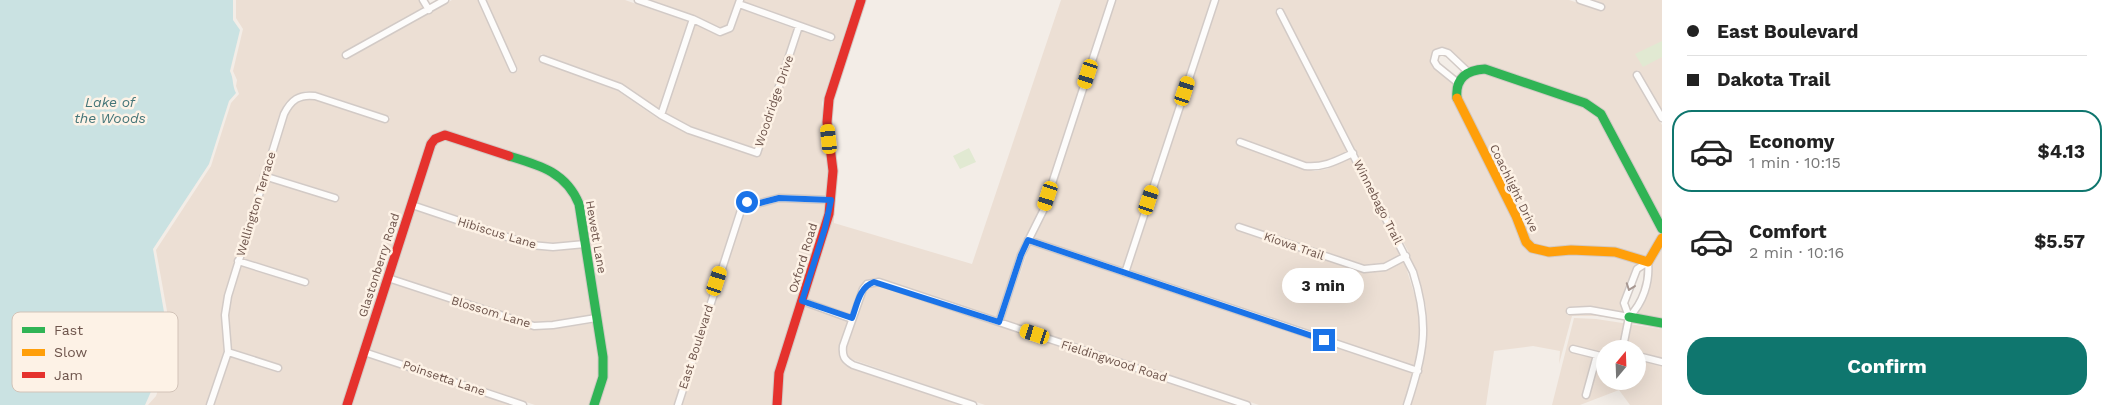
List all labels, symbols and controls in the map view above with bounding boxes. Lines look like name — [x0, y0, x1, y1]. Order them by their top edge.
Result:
text: East Boulevard — [1717, 20, 1858, 43]
street label: Woodridge Drive — [752, 53, 796, 149]
car — [1076, 57, 1099, 91]
text: Dakota Trail — [1717, 68, 1831, 91]
car — [1173, 74, 1196, 108]
water label: Lake of the Woods — [74, 94, 146, 126]
car — [819, 123, 838, 155]
icon: car — [1689, 129, 1734, 174]
text: Economy — [1749, 130, 1834, 153]
text: $4.13 — [2038, 140, 2085, 163]
street label: Coachlight Drive — [1487, 142, 1541, 234]
street label: Wellington Terrace — [233, 150, 279, 258]
text: 1 min · 10:15 — [1749, 153, 1841, 172]
street label: Winnebago Trail — [1351, 157, 1405, 247]
car — [1036, 179, 1059, 213]
car — [1137, 183, 1160, 217]
route start — [736, 191, 758, 213]
street label: Hewett Lane — [583, 199, 609, 275]
street label: Glastonberry Road — [356, 211, 402, 319]
street label: Hibiscus Lane — [456, 214, 538, 252]
icon: car — [1689, 219, 1734, 264]
text: Comfort — [1749, 220, 1827, 243]
street label: Oxford Road — [786, 221, 820, 295]
street label: Kiowa Trail — [1262, 229, 1326, 263]
text: $5.57 — [2034, 230, 2085, 253]
text: 2 min · 10:16 — [1749, 243, 1844, 262]
car — [705, 264, 728, 298]
callout: 3 min — [1283, 268, 1365, 302]
text: 3 min — [1301, 276, 1345, 295]
one-way arrow — [1626, 282, 1636, 290]
street label: Blossom Lane — [450, 293, 533, 331]
street label: East Boulevard — [676, 303, 716, 391]
legend — [12, 312, 178, 392]
text: Fast — [54, 322, 83, 338]
car — [1018, 322, 1051, 346]
route end — [1313, 329, 1335, 351]
street label: Fieldingwood Road — [1059, 337, 1169, 385]
button: Confirm — [1687, 337, 2087, 395]
north arrow — [1596, 340, 1646, 390]
map controls — [1596, 340, 1646, 390]
text: Slow — [54, 344, 87, 360]
street label: Poinsetta Lane — [401, 357, 487, 399]
text: Jam — [54, 367, 83, 383]

